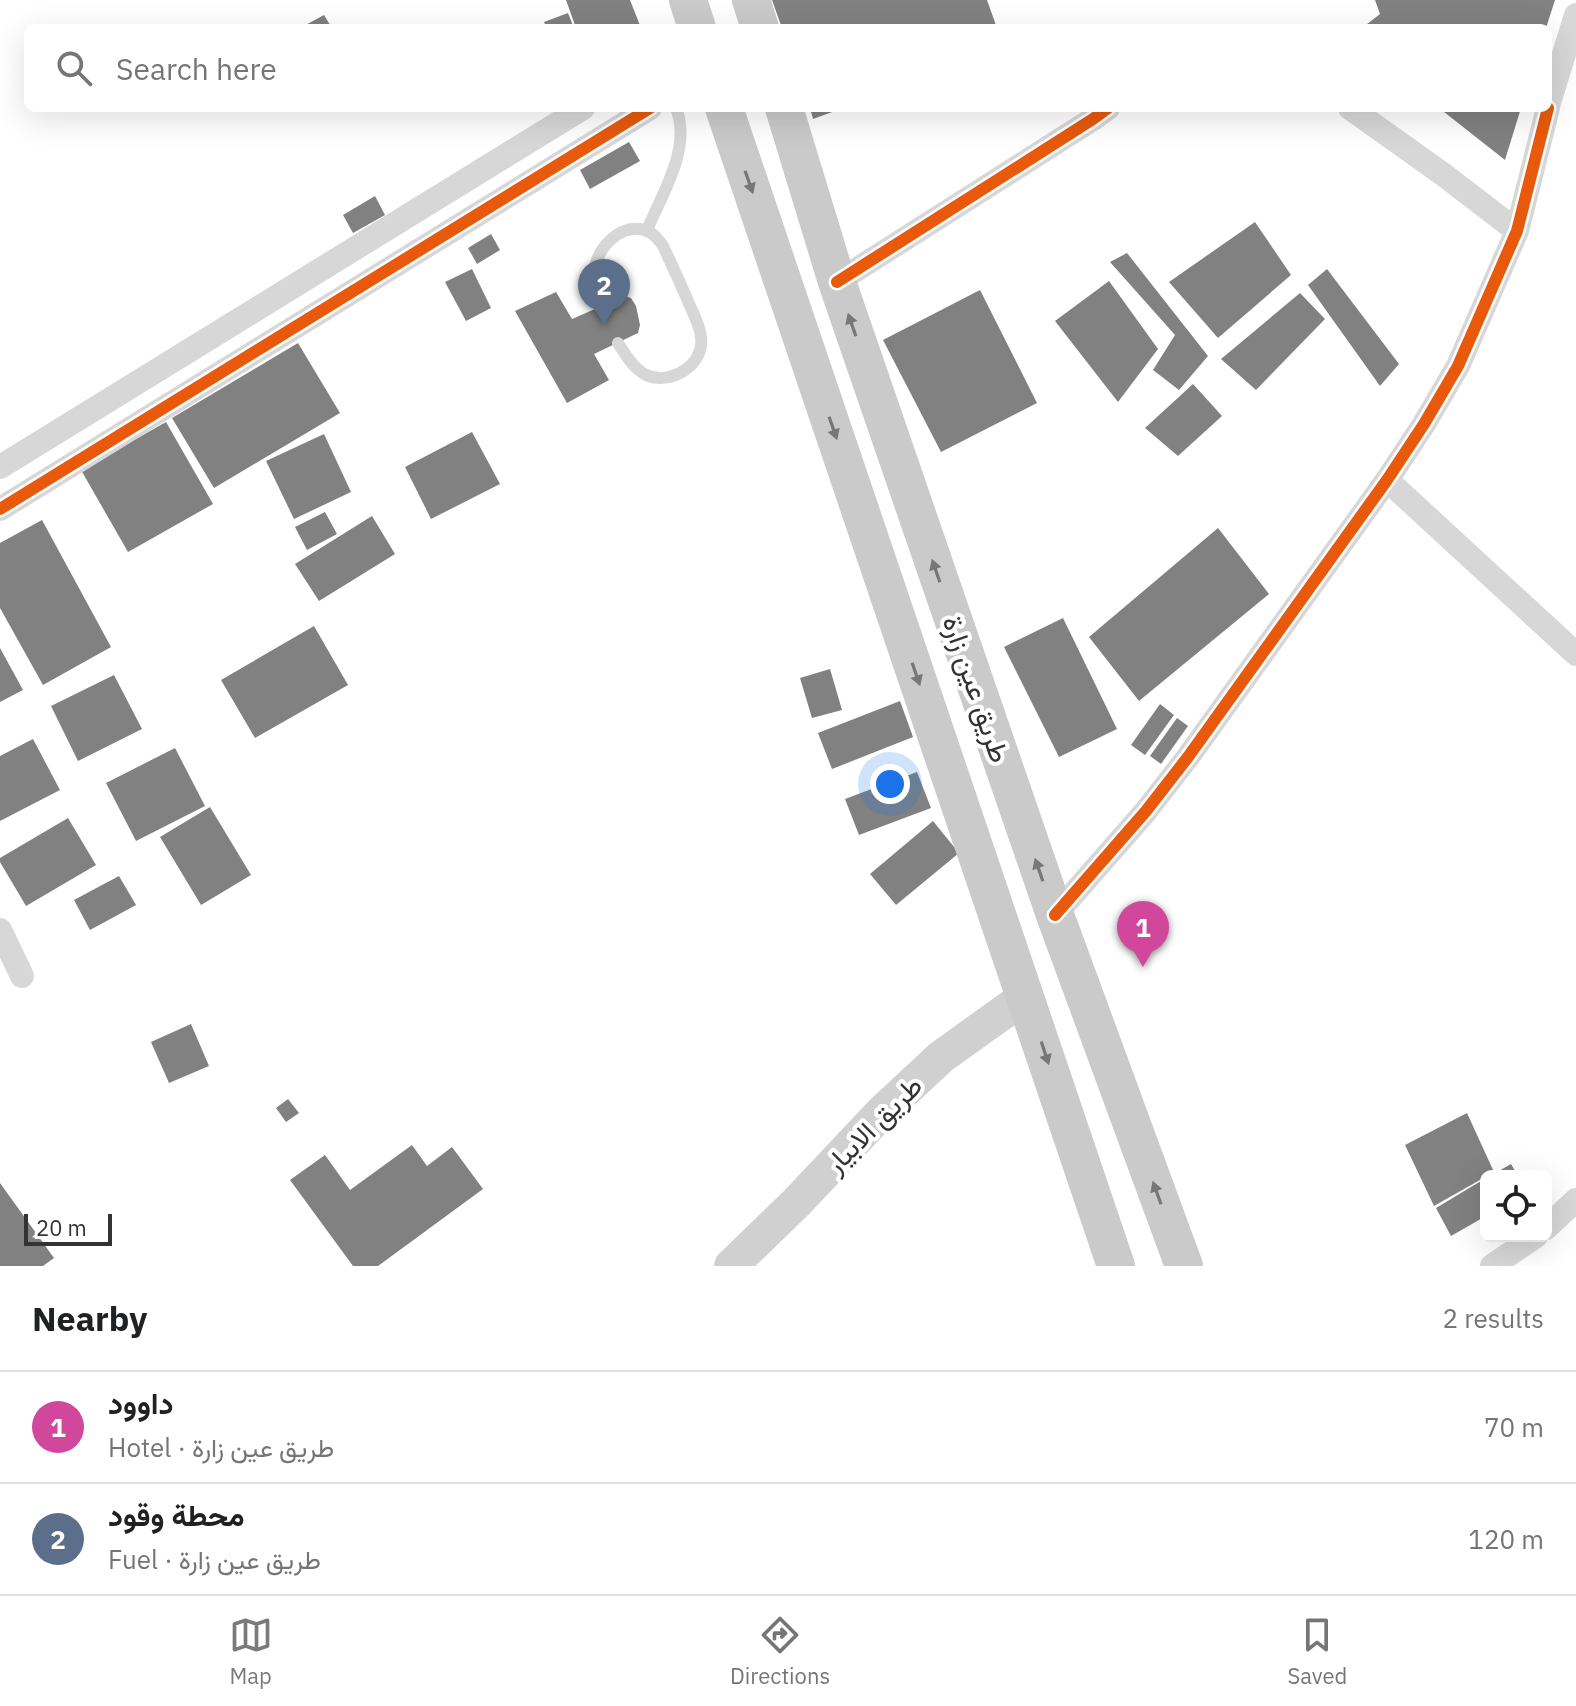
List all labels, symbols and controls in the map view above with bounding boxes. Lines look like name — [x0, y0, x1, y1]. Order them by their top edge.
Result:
search box — [24, 24, 1552, 112]
icon: search — [52, 46, 96, 90]
text: Search here — [116, 49, 277, 88]
one-way arrow — [743, 170, 755, 194]
pin: 2 — [578, 259, 630, 325]
one-way arrow — [845, 313, 857, 337]
one-way arrow — [827, 416, 839, 440]
one-way arrow — [930, 558, 942, 582]
street label: طريق عين زارة — [935, 611, 1019, 767]
one-way arrow — [911, 662, 923, 686]
your location — [870, 764, 910, 804]
one-way arrow — [1032, 857, 1045, 881]
pin: 1 — [1117, 901, 1169, 967]
one-way arrow — [1039, 1041, 1051, 1065]
street label: طريق الابيار — [815, 1067, 930, 1182]
map controls — [1480, 1170, 1552, 1242]
button: locate — [1480, 1170, 1552, 1242]
one-way arrow — [1150, 1181, 1162, 1205]
scale bar — [24, 1210, 112, 1246]
text: 20 m — [36, 1213, 87, 1242]
text: Nearby — [32, 1296, 147, 1340]
text: 2 results — [1442, 1301, 1544, 1335]
text: داوود — [108, 1383, 174, 1422]
text: 1 — [50, 1410, 66, 1444]
text: 70 m — [1484, 1410, 1544, 1444]
text: Hotel · طريق عين زارة — [108, 1430, 334, 1464]
text: محطة وقود — [108, 1495, 244, 1534]
text: 2 — [50, 1522, 66, 1556]
text: 120 m — [1468, 1522, 1544, 1556]
text: Fuel · طريق عين زارة — [108, 1542, 321, 1576]
tab: Map — [229, 1613, 273, 1690]
tab: Directions — [730, 1613, 830, 1690]
tab: Saved — [1287, 1613, 1347, 1690]

